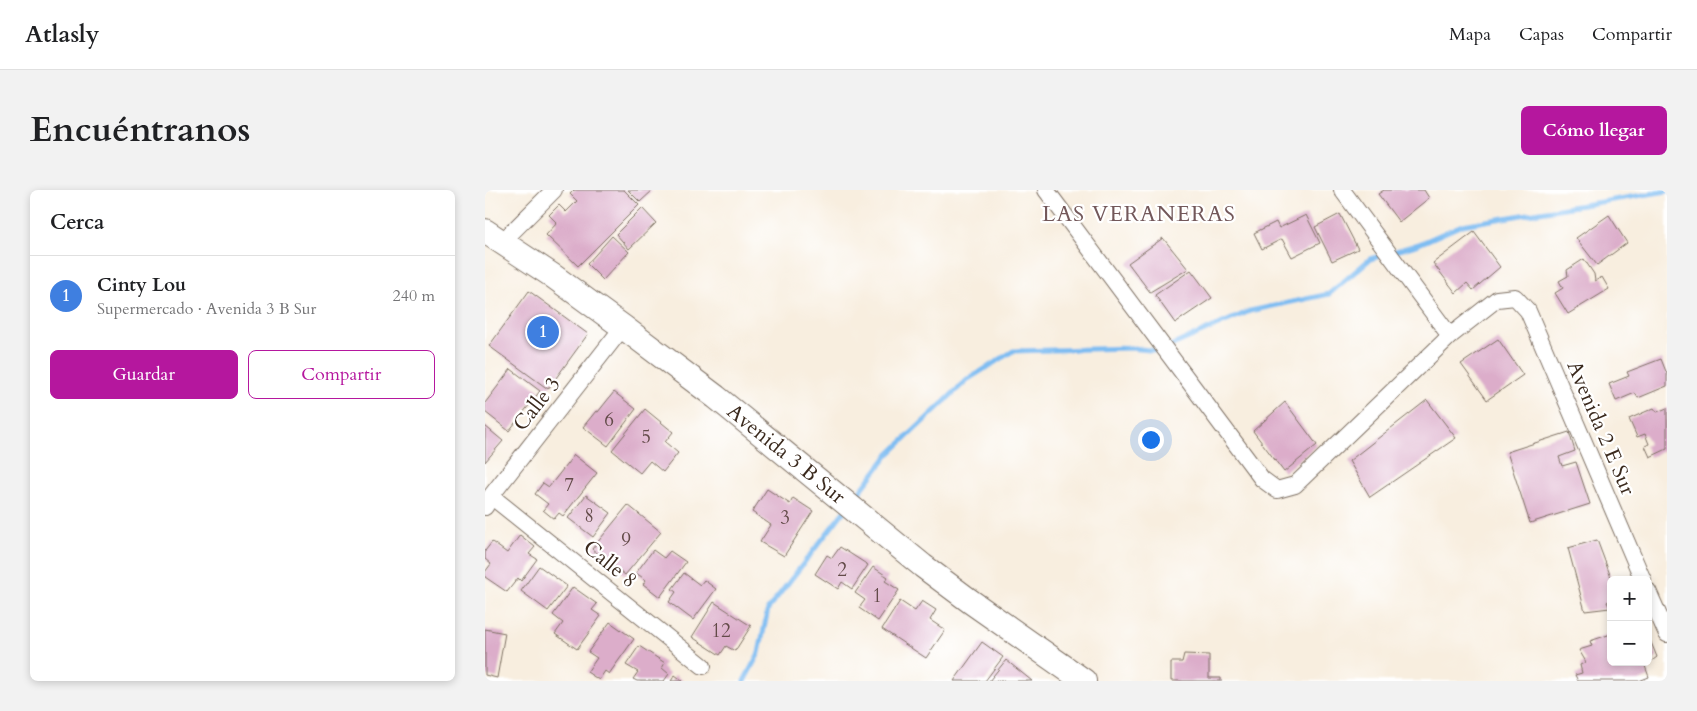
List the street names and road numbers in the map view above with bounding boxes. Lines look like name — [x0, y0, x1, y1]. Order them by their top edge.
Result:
street label: Avenida 2 E Sur — [1560, 356, 1643, 500]
street label: Calle 3 — [507, 371, 567, 437]
street label: Avenida 3 B Sur — [721, 397, 852, 511]
street label: Calle 8 — [577, 533, 643, 595]

